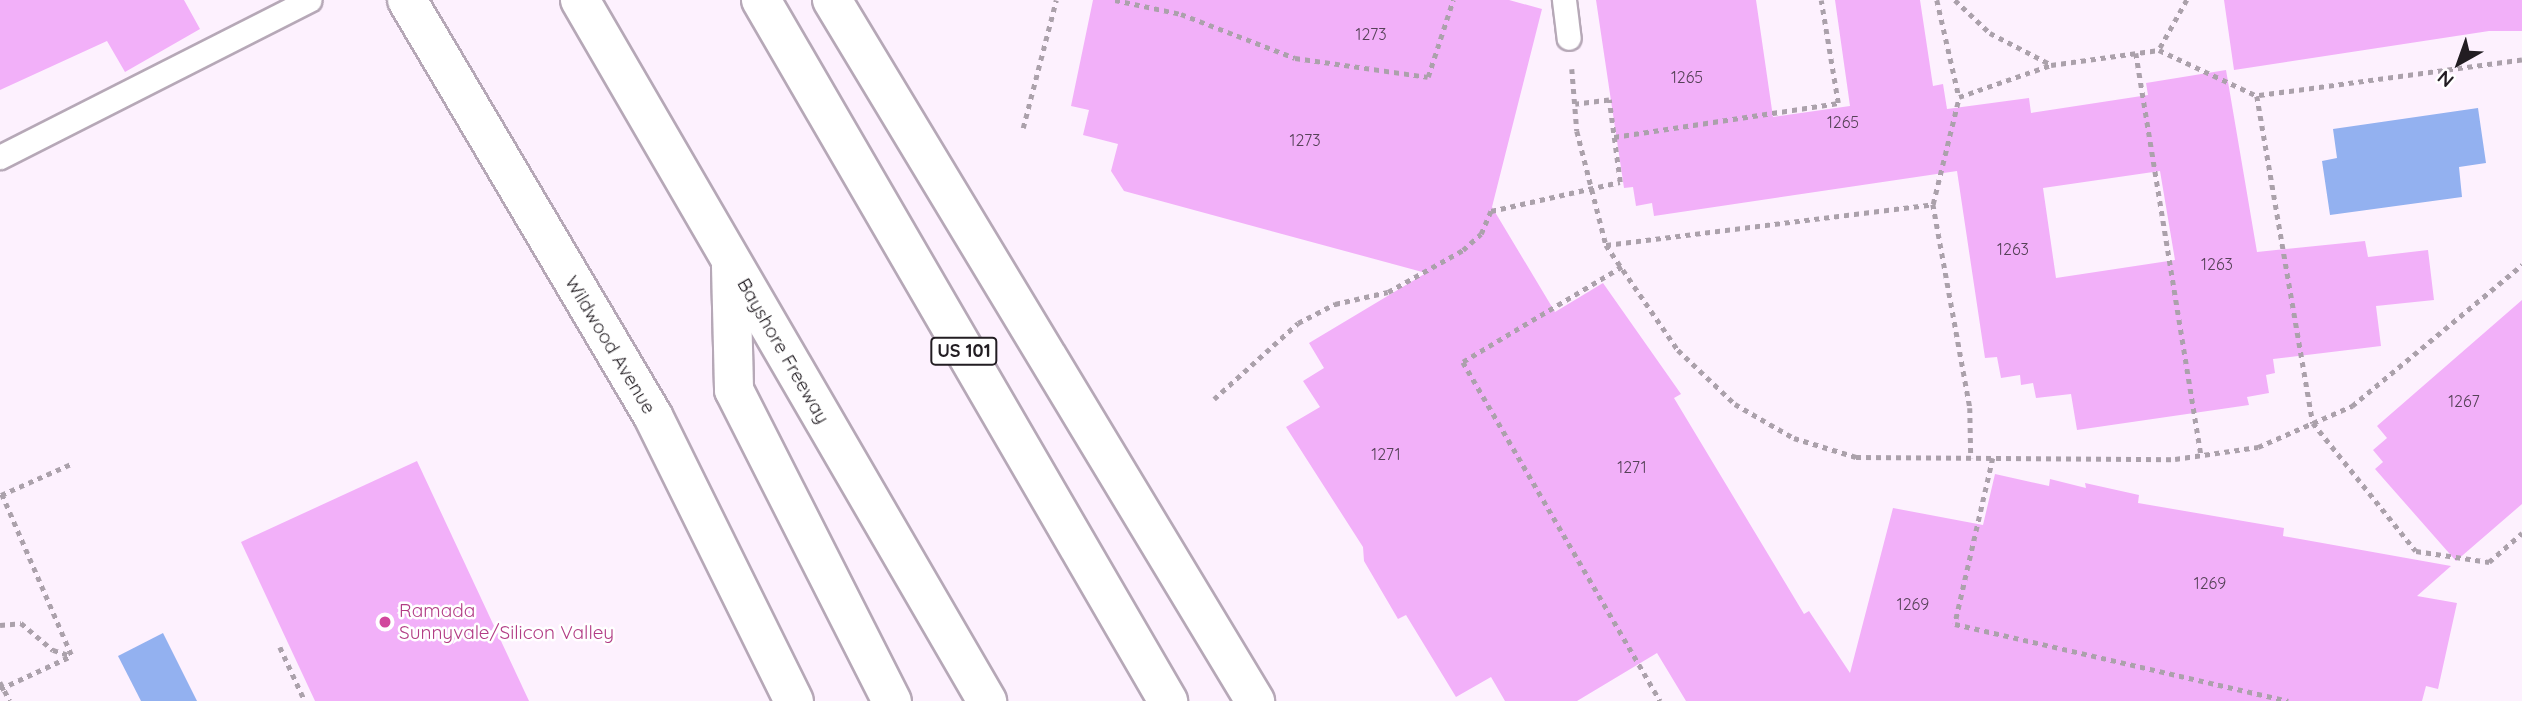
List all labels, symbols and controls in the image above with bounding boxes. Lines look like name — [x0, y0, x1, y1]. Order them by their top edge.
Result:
house number: 1273 — [1355, 24, 1387, 44]
north arrow — [2424, 28, 2494, 98]
text: N — [2432, 65, 2459, 93]
house number: 1265 — [1671, 67, 1703, 87]
house number: 1265 — [1827, 112, 1859, 132]
house number: 1273 — [1289, 130, 1321, 150]
house number: 1263 — [1997, 239, 2029, 259]
house number: 1263 — [2201, 254, 2233, 274]
street label: Wildwood Avenue — [560, 272, 660, 418]
street label: Bayshore Freeway — [732, 274, 834, 428]
road number: US 101 — [929, 337, 999, 366]
house number: 1267 — [2448, 391, 2480, 411]
house number: 1271 — [1371, 444, 1401, 464]
house number: 1271 — [1617, 457, 1647, 477]
house number: 1269 — [2194, 573, 2226, 593]
house number: 1269 — [1897, 594, 1929, 614]
place label: Ramada Sunnyvale/Silicon Valley — [399, 600, 614, 644]
marker: Ramada Sunnyvale/Silicon Valley — [377, 614, 393, 630]

